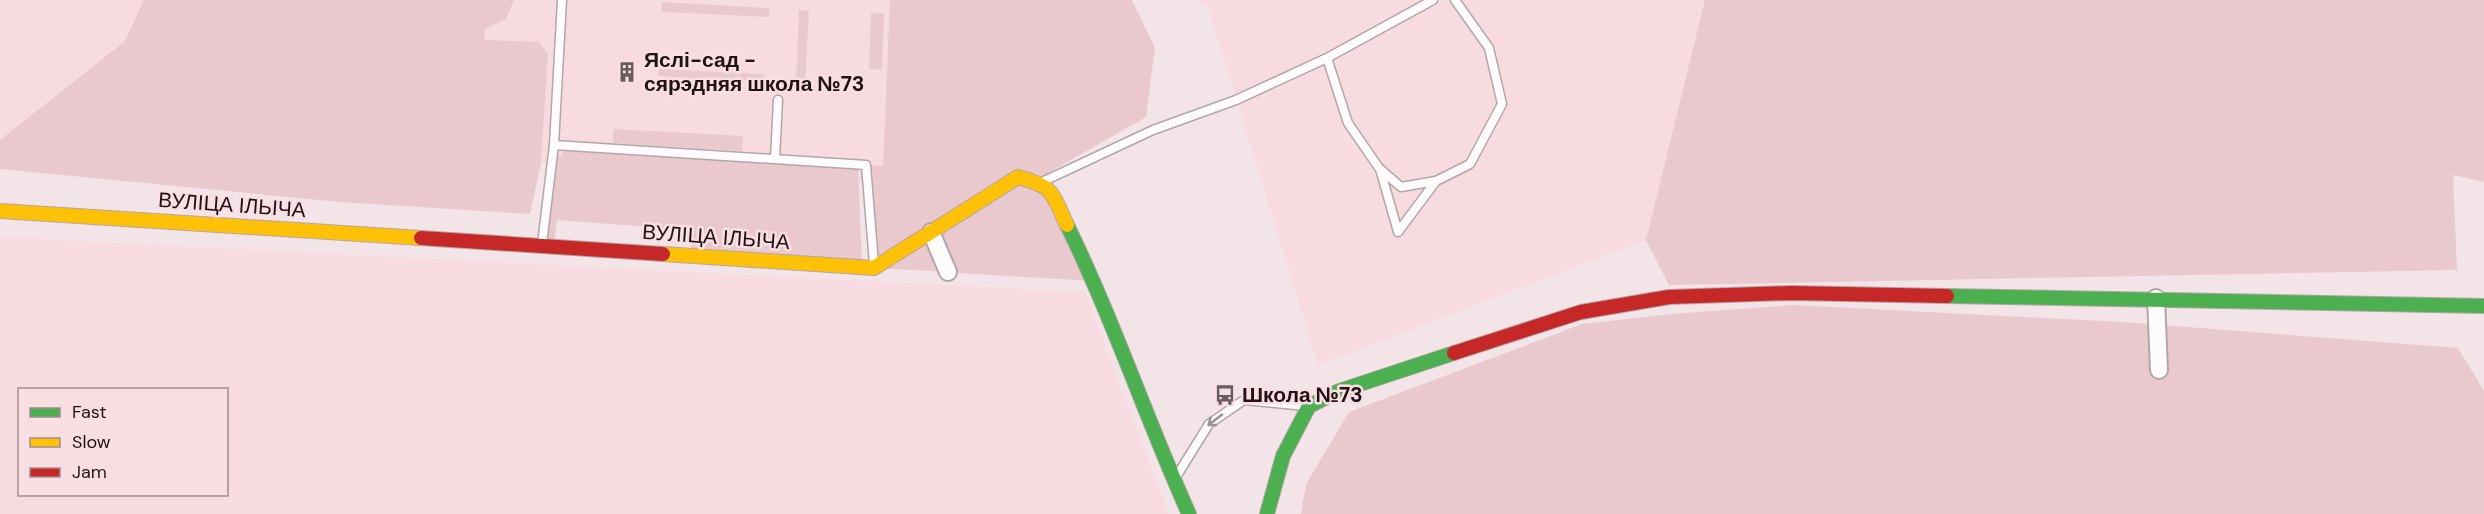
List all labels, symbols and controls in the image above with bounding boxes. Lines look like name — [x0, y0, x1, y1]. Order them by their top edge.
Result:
place label: Яслі-сад - сярэдняя школа №73 — [644, 46, 864, 98]
building icon: Яслі-сад - сярэдняя школа №73 — [615, 60, 639, 84]
street label: ВУЛІЦА ІЛЬІЧА — [157, 186, 307, 224]
street label: ВУЛІЦА ІЛЬІЧА — [641, 218, 791, 256]
place label: Школа №73 — [1242, 381, 1363, 409]
bus stop icon: Школа №73 — [1213, 383, 1237, 407]
legend — [18, 388, 228, 496]
text: Fast — [72, 400, 107, 424]
one-way arrow — [1207, 414, 1223, 427]
text: Slow — [72, 430, 111, 454]
text: Jam — [72, 460, 107, 484]

